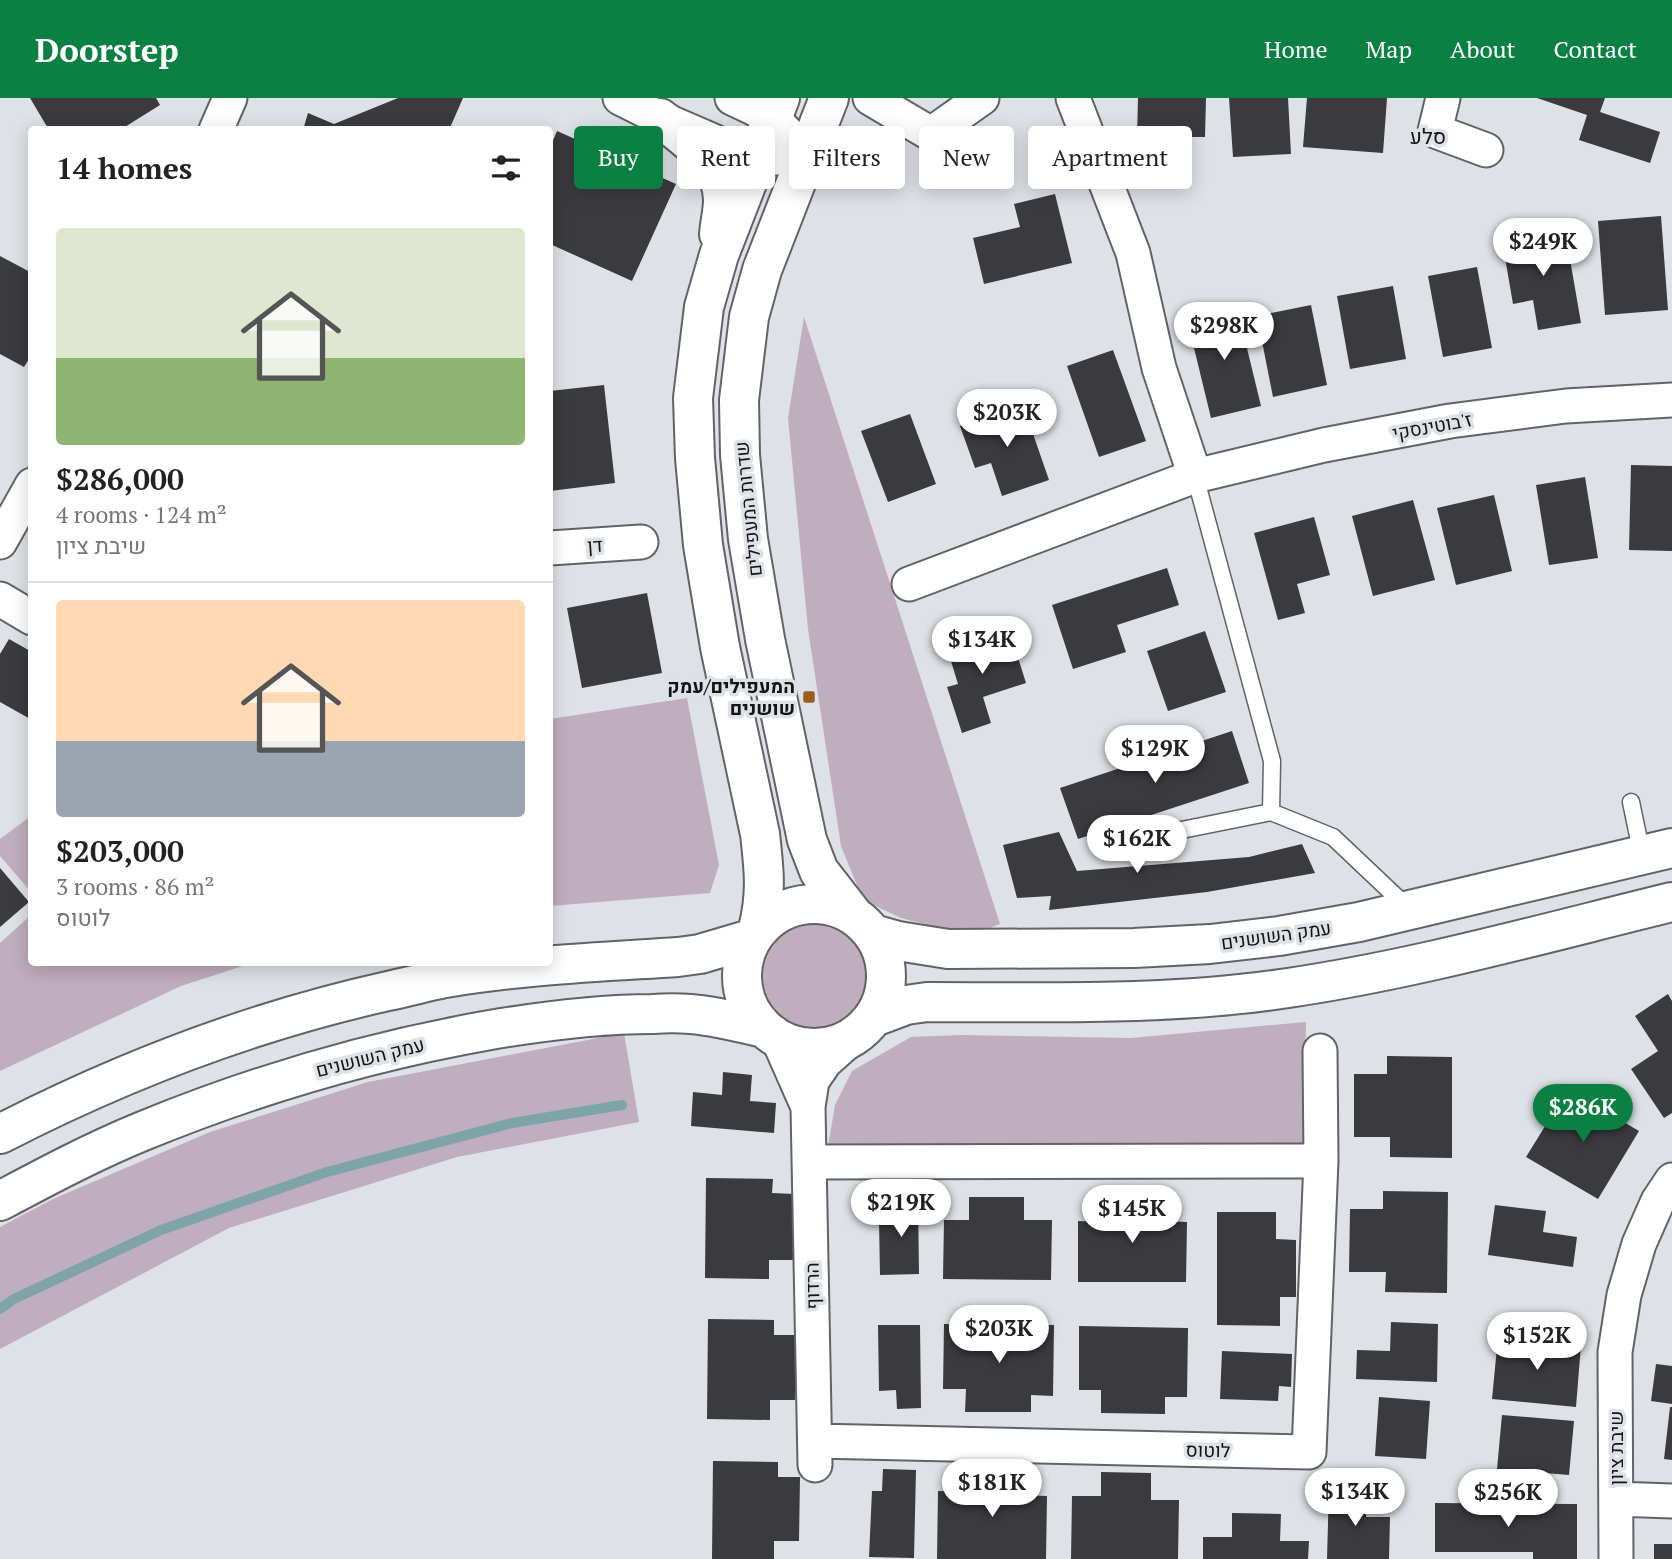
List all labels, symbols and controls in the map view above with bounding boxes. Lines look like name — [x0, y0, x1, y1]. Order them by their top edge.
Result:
text: Doorstep — [35, 28, 179, 71]
text: Home — [1264, 33, 1328, 65]
text: Map — [1366, 33, 1412, 65]
text: About — [1450, 33, 1516, 65]
text: Contact — [1554, 33, 1637, 65]
district label: סלע — [1410, 122, 1446, 150]
chip: Buy — [574, 126, 663, 189]
chip: Rent — [677, 126, 775, 189]
chip: Filters — [789, 126, 905, 189]
chip: New — [919, 126, 1014, 189]
chip: Apartment — [1028, 126, 1192, 189]
text: 14 homes — [56, 148, 192, 188]
icon: filters — [487, 149, 525, 187]
pin: $249K — [1494, 218, 1592, 278]
text: $249K — [1509, 225, 1577, 256]
icon: home — [228, 273, 354, 399]
pin: $298K — [1175, 302, 1273, 362]
text: $298K — [1190, 309, 1258, 340]
pin: $203K — [958, 390, 1056, 449]
text: $203K — [973, 396, 1041, 427]
street label: ז'בוטינסקי — [1390, 406, 1474, 445]
street label: שדרות המעפילים — [728, 440, 767, 578]
text: $286,000 — [56, 459, 184, 499]
text: 4 rooms · 124 m² — [56, 499, 227, 530]
text: שיבת ציון — [56, 530, 146, 561]
street label: דן — [586, 531, 604, 558]
pin: $134K — [933, 616, 1031, 676]
text: $134K — [948, 623, 1016, 654]
icon: home — [228, 645, 354, 771]
place label: המעפילים/עמק שושנים — [667, 673, 795, 720]
marker: המעפילים/עמק שושנים — [801, 689, 817, 705]
pin: $129K — [1106, 726, 1204, 785]
text: $129K — [1121, 732, 1189, 763]
pin: $162K — [1088, 816, 1186, 875]
text: $162K — [1103, 822, 1171, 853]
text: $203,000 — [56, 831, 184, 871]
text: 3 rooms · 86 m² — [56, 871, 215, 902]
text: לוטוס — [56, 902, 110, 933]
street label: עמק השושנים — [1219, 914, 1333, 955]
street label: עמק השושנים — [313, 1031, 427, 1082]
pin: $286K — [1534, 1084, 1632, 1144]
text: $286K — [1549, 1091, 1617, 1122]
pin: $219K — [852, 1180, 950, 1239]
text: $219K — [867, 1186, 935, 1217]
pin: $145K — [1083, 1186, 1181, 1245]
text: $145K — [1098, 1192, 1166, 1223]
street label: הרדוף — [799, 1262, 824, 1310]
pin: $203K — [950, 1306, 1048, 1365]
text: $203K — [965, 1312, 1033, 1343]
pin: $152K — [1488, 1312, 1586, 1372]
text: $152K — [1503, 1319, 1571, 1350]
street label: שיבת ציון — [1603, 1411, 1628, 1485]
street label: לוטוס — [1185, 1437, 1231, 1462]
pin: $181K — [943, 1460, 1041, 1519]
text: $181K — [958, 1466, 1026, 1497]
pin: $134K — [1306, 1468, 1404, 1528]
pin: $256K — [1459, 1470, 1557, 1529]
text: $134K — [1321, 1475, 1389, 1506]
text: $256K — [1474, 1476, 1542, 1507]

